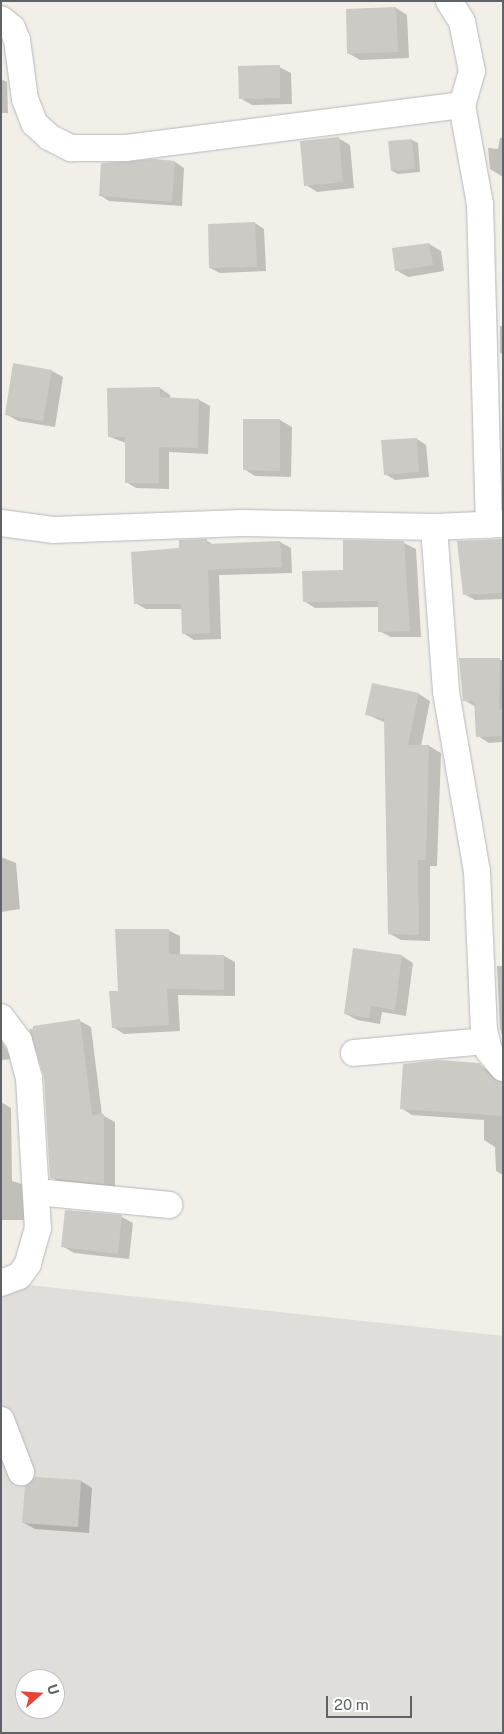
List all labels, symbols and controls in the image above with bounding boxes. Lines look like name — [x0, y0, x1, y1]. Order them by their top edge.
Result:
north arrow — [15, 1669, 65, 1719]
text: U — [44, 1682, 62, 1697]
scale bar — [329, 1686, 415, 1718]
text: 20 m — [334, 1696, 369, 1713]

